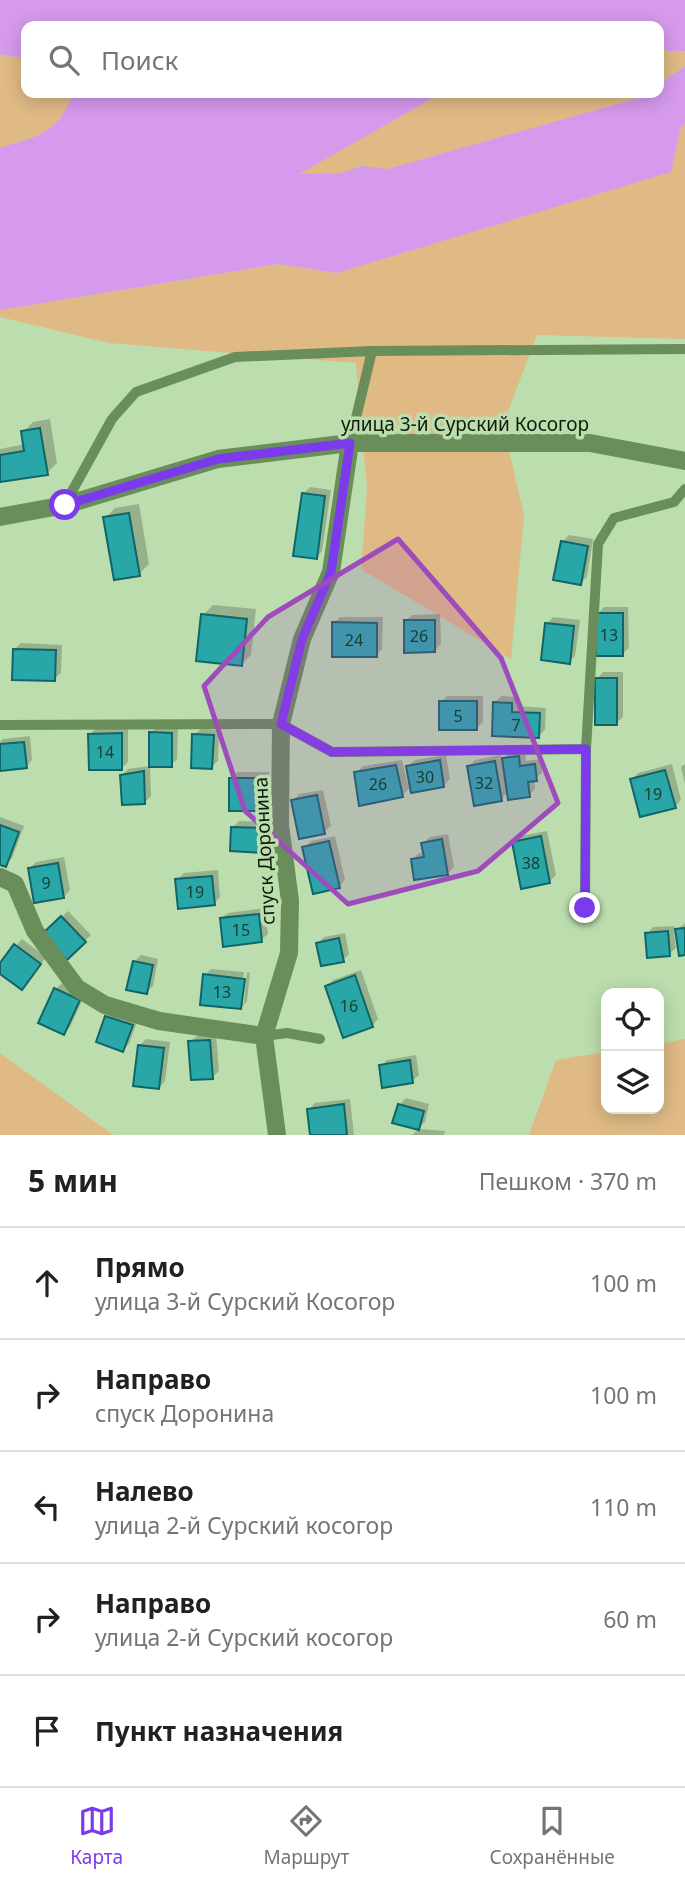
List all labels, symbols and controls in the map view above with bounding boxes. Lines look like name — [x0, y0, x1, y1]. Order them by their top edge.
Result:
search box — [21, 21, 664, 98]
icon: search — [45, 41, 83, 79]
text: Поиск — [101, 42, 178, 78]
street label: улица 3-й Сурский Косогор — [341, 411, 589, 437]
route start — [49, 489, 80, 520]
house number: 13 — [600, 624, 618, 646]
house number: 26 — [410, 625, 428, 647]
house number: 24 — [345, 629, 363, 651]
house number: 5 — [453, 705, 463, 727]
house number: 7 — [511, 714, 521, 736]
house number: 14 — [96, 741, 114, 763]
house number: 30 — [416, 766, 434, 788]
house number: 32 — [475, 772, 493, 794]
house number: 26 — [369, 773, 387, 795]
street label: спуск Доронина — [247, 776, 281, 926]
house number: 19 — [644, 783, 662, 805]
house number: 38 — [522, 852, 540, 874]
house number: 9 — [41, 872, 51, 894]
house number: 19 — [186, 881, 204, 903]
route end — [569, 892, 600, 923]
house number: 15 — [232, 919, 250, 941]
house number: 13 — [213, 981, 231, 1003]
map controls — [601, 988, 664, 1114]
button: locate — [601, 988, 664, 1051]
house number: 16 — [340, 995, 358, 1017]
button: layers — [601, 1051, 664, 1114]
text: 5 мин — [28, 1160, 118, 1201]
text: Пешком · 370 m — [479, 1165, 657, 1197]
text: Прямо — [95, 1249, 185, 1285]
icon: ahead — [28, 1264, 66, 1302]
text: 100 m — [590, 1267, 657, 1299]
text: улица 3-й Сурский Косогор — [95, 1285, 395, 1317]
text: Направо — [95, 1361, 211, 1397]
icon: right — [28, 1376, 66, 1414]
text: 100 m — [590, 1379, 657, 1411]
text: спуск Доронина — [95, 1397, 274, 1429]
text: Налево — [95, 1473, 194, 1509]
icon: left — [28, 1488, 66, 1526]
text: 110 m — [590, 1491, 657, 1523]
text: улица 2-й Сурский косогор — [95, 1509, 393, 1541]
text: Направо — [95, 1585, 211, 1621]
icon: right — [28, 1600, 66, 1638]
text: 60 m — [603, 1603, 657, 1635]
text: улица 2-й Сурский косогор — [95, 1621, 393, 1653]
icon: arrive — [28, 1712, 66, 1750]
text: Пункт назначения — [95, 1713, 343, 1749]
tab: Карта — [70, 1802, 123, 1870]
tab: Маршрут — [263, 1802, 349, 1870]
tab: Сохранённые — [490, 1802, 615, 1870]

